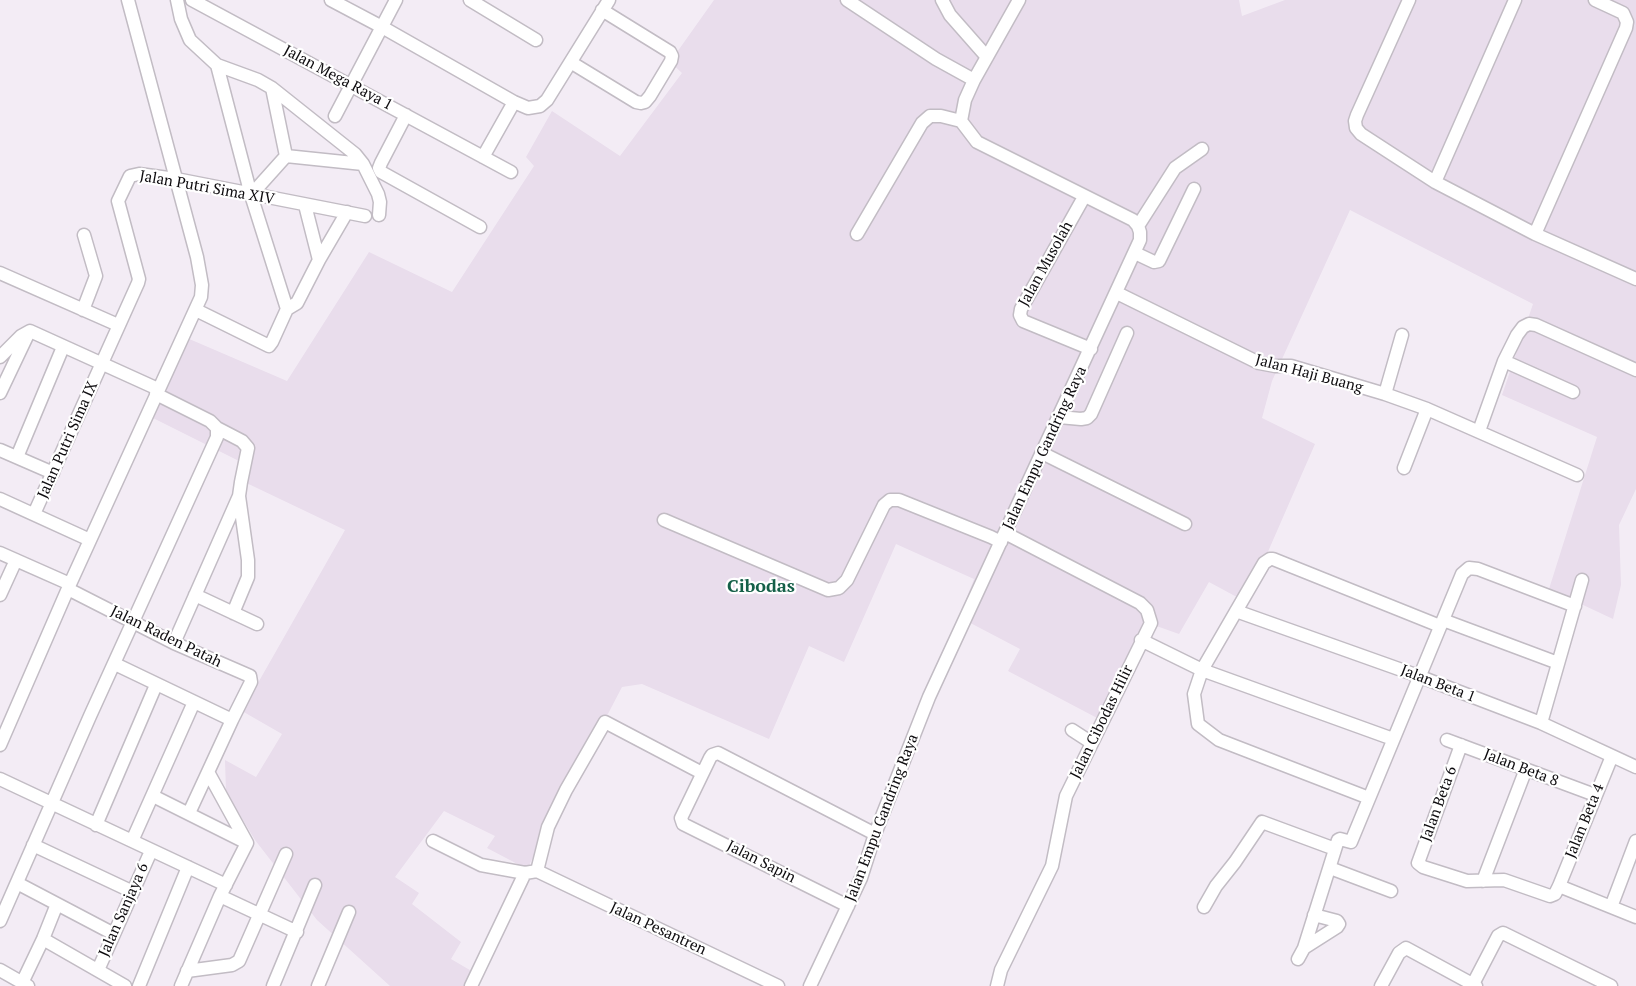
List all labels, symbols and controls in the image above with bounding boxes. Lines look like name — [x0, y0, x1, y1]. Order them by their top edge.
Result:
street label: Jalan Mega Raya 1 — [280, 42, 396, 114]
street label: Jalan Putri Sima XIV — [138, 167, 276, 209]
street label: Jalan Musolah — [1015, 218, 1077, 310]
street label: Jalan Haji Buang — [1253, 351, 1365, 397]
street label: Jalan Empu Gandring Raya — [999, 364, 1091, 532]
street label: Jalan Putri Sima IX — [34, 379, 102, 501]
district label: Cibodas — [727, 576, 795, 598]
street label: Jalan Raden Patah — [108, 602, 224, 672]
street label: Jalan Beta 1 — [1398, 661, 1478, 707]
street label: Jalan Cibodas Hilir — [1067, 662, 1137, 782]
street label: Jalan Empu Gandring Raya — [842, 732, 922, 904]
street label: Jalan Beta 8 — [1481, 745, 1561, 791]
street label: Jalan Beta 6 — [1417, 764, 1461, 844]
street label: Jalan Beta 4 — [1562, 781, 1608, 861]
street label: Jalan Sapin — [724, 837, 798, 887]
street label: Jalan Sanjaya 6 — [95, 860, 153, 960]
street label: Jalan Pesantren — [607, 899, 709, 959]

